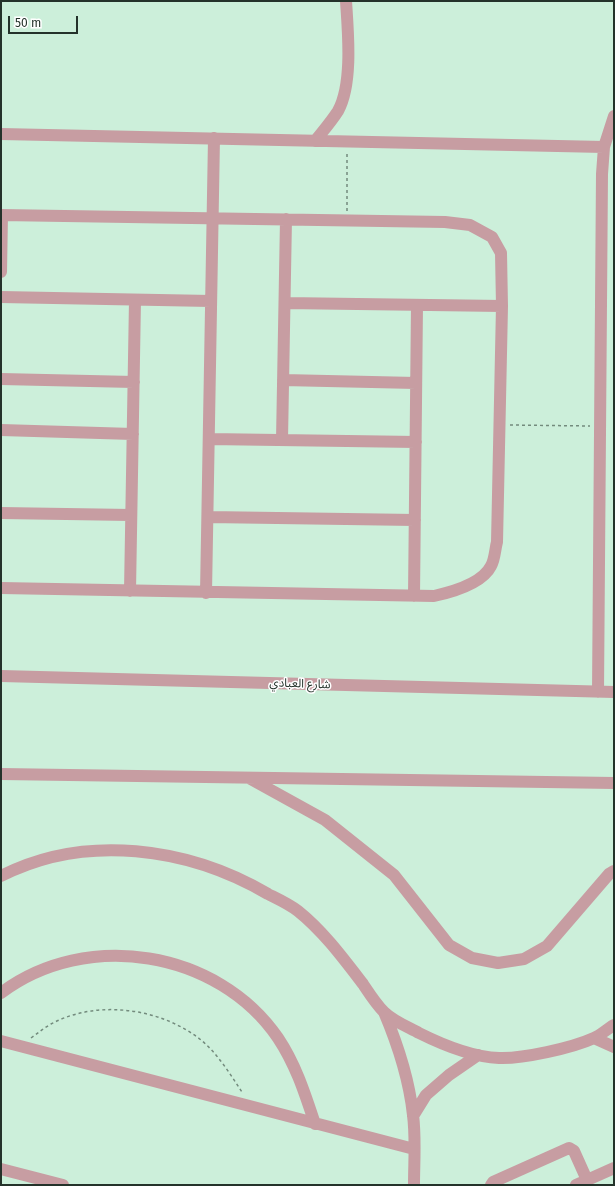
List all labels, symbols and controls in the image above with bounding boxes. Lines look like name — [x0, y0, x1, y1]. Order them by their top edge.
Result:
scale bar — [10, 8, 80, 34]
text: 50 m — [15, 16, 41, 30]
street label: شارع العبادي — [269, 676, 331, 692]

